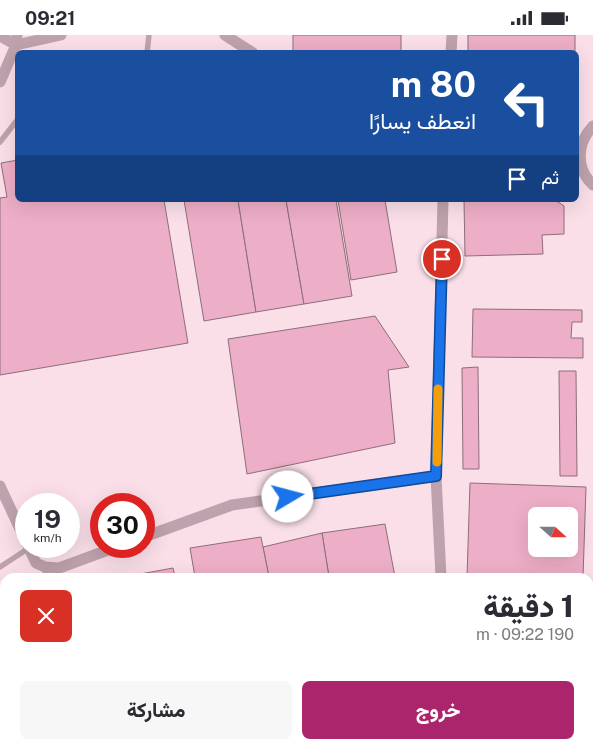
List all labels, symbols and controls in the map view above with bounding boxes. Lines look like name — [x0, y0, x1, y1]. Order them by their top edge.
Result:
text: 09:21 — [25, 7, 75, 29]
text: 80 m — [391, 64, 476, 105]
icon: left — [494, 70, 559, 135]
text: انعطف يسارًا — [369, 108, 476, 134]
icon: arrive — [503, 165, 531, 193]
text: ثم — [541, 166, 559, 188]
pin — [421, 238, 463, 280]
icon: arrive — [428, 245, 456, 273]
position arrow — [261, 470, 313, 522]
speed limit sign: 30 — [90, 493, 155, 558]
text: 19 — [34, 504, 61, 534]
north arrow — [528, 507, 578, 557]
map controls — [528, 507, 578, 557]
text: km/h — [33, 531, 62, 545]
text: 1 دقيقة — [483, 588, 574, 624]
button: close — [20, 590, 72, 642]
text: 190 m · 09:22 — [476, 625, 574, 644]
button: مشاركة — [20, 681, 292, 739]
button: خروج — [302, 681, 574, 739]

